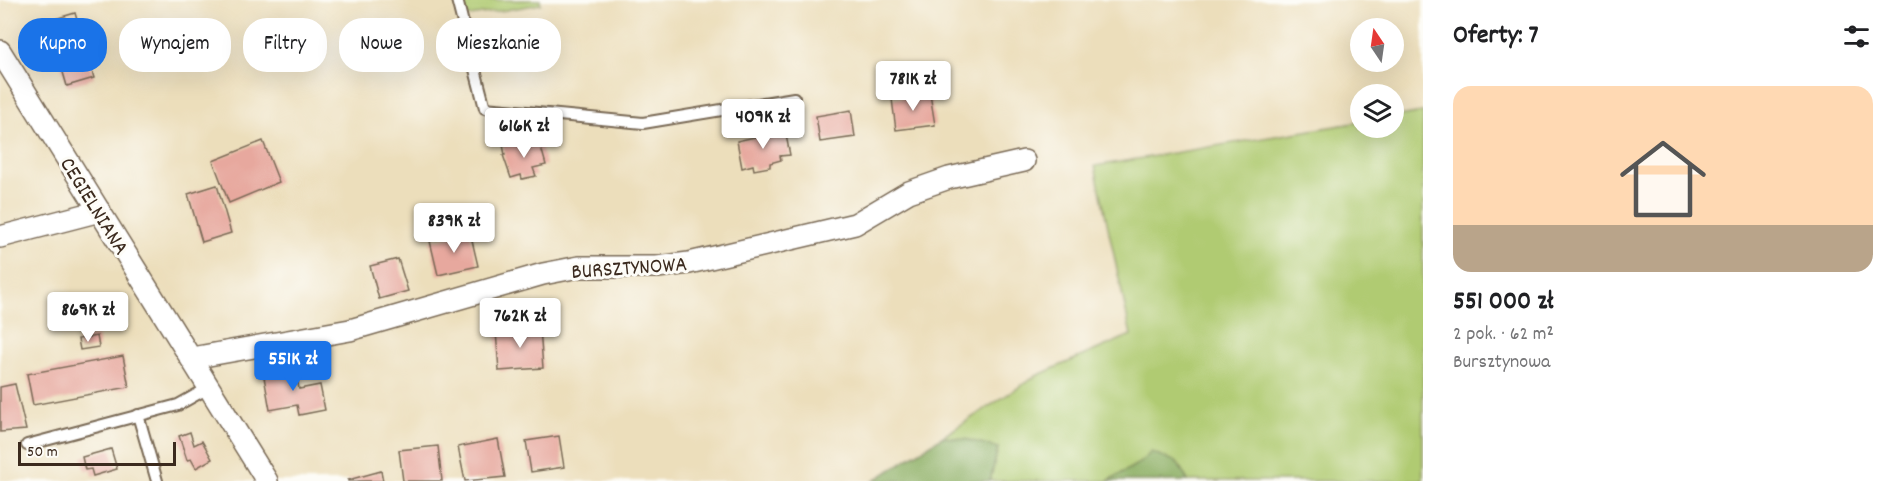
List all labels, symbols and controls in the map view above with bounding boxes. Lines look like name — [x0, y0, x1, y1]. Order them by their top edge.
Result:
chip: Kupno — [18, 18, 107, 72]
chip: Wynajem — [119, 18, 231, 72]
chip: Filtry — [243, 18, 327, 72]
chip: Nowe — [339, 18, 424, 72]
chip: Mieszkanie — [436, 18, 561, 72]
north arrow — [1350, 18, 1404, 72]
map controls — [1350, 18, 1404, 138]
text: Oferty: 7 — [1453, 18, 1539, 55]
icon: filters — [1840, 20, 1873, 53]
pin: 781K zł — [858, 61, 968, 112]
text: 781K zł — [890, 66, 936, 94]
button: layers — [1350, 84, 1404, 138]
pin: 409K zł — [708, 99, 818, 150]
text: 409K zł — [736, 104, 790, 132]
pin: 616K zł — [469, 108, 579, 159]
text: 616K zł — [499, 113, 549, 141]
icon: home — [1609, 125, 1717, 233]
street label: CEGIELNIANA — [51, 152, 135, 262]
pin: 839K zł — [399, 203, 509, 254]
text: 839K zł — [428, 208, 480, 236]
street label: BURSZTYNOWA — [570, 250, 688, 289]
text: 551 000 zł — [1453, 284, 1554, 321]
pin: 869K zł — [33, 292, 143, 343]
text: 869K zł — [61, 297, 115, 325]
pin: 762K zł — [465, 298, 575, 349]
text: 762K zł — [494, 303, 546, 331]
text: 2 pok. · 62 m² — [1453, 321, 1554, 349]
pin: 551K zł — [238, 341, 348, 392]
text: 551K zł — [268, 346, 318, 374]
text: Bursztynowa — [1453, 349, 1550, 377]
scale bar — [18, 439, 176, 466]
text: 50 m — [27, 441, 58, 464]

